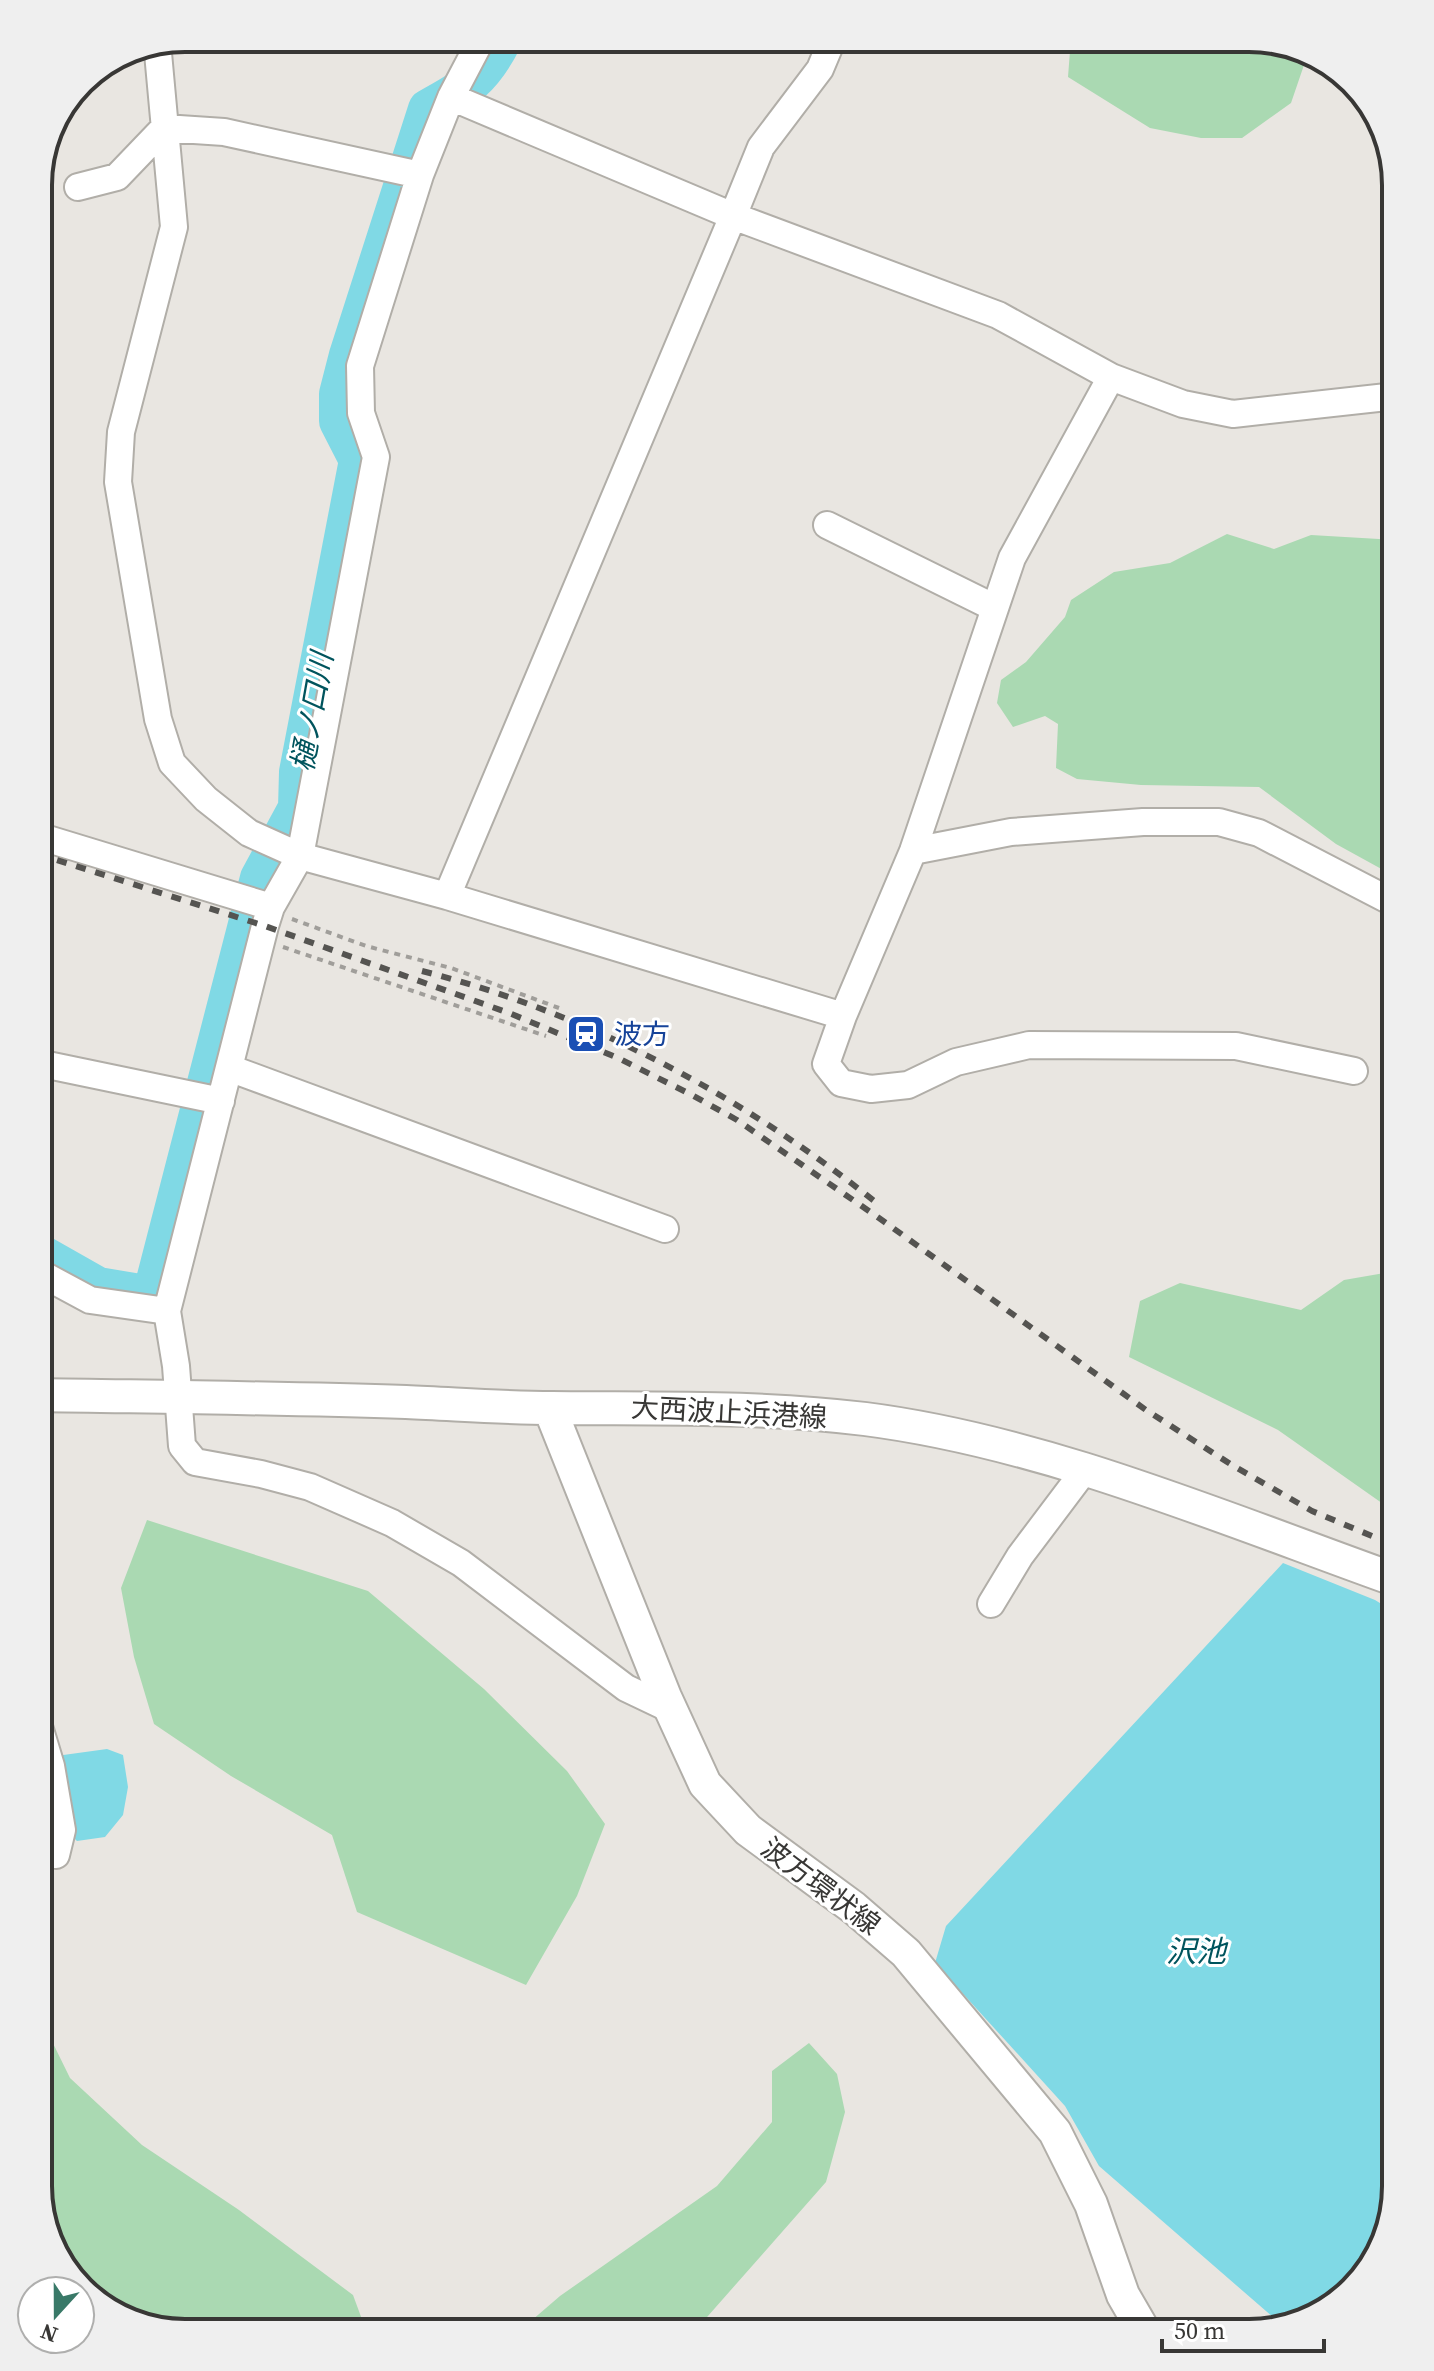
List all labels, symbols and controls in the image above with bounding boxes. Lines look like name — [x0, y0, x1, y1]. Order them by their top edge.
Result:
water label: 樋ノ口川 — [281, 646, 343, 775]
station icon: 波方 — [565, 1013, 607, 1055]
place label: 波方 — [614, 1015, 670, 1053]
street label: 大西波止浜港線 — [630, 1388, 828, 1436]
street label: 波方環状線 — [754, 1829, 888, 1943]
water label: 沢池 — [1166, 1931, 1229, 1972]
north arrow — [16, 2275, 96, 2355]
scale bar — [1162, 2303, 1324, 2353]
text: 50 m — [1174, 2314, 1225, 2347]
text: N — [36, 2317, 62, 2351]

